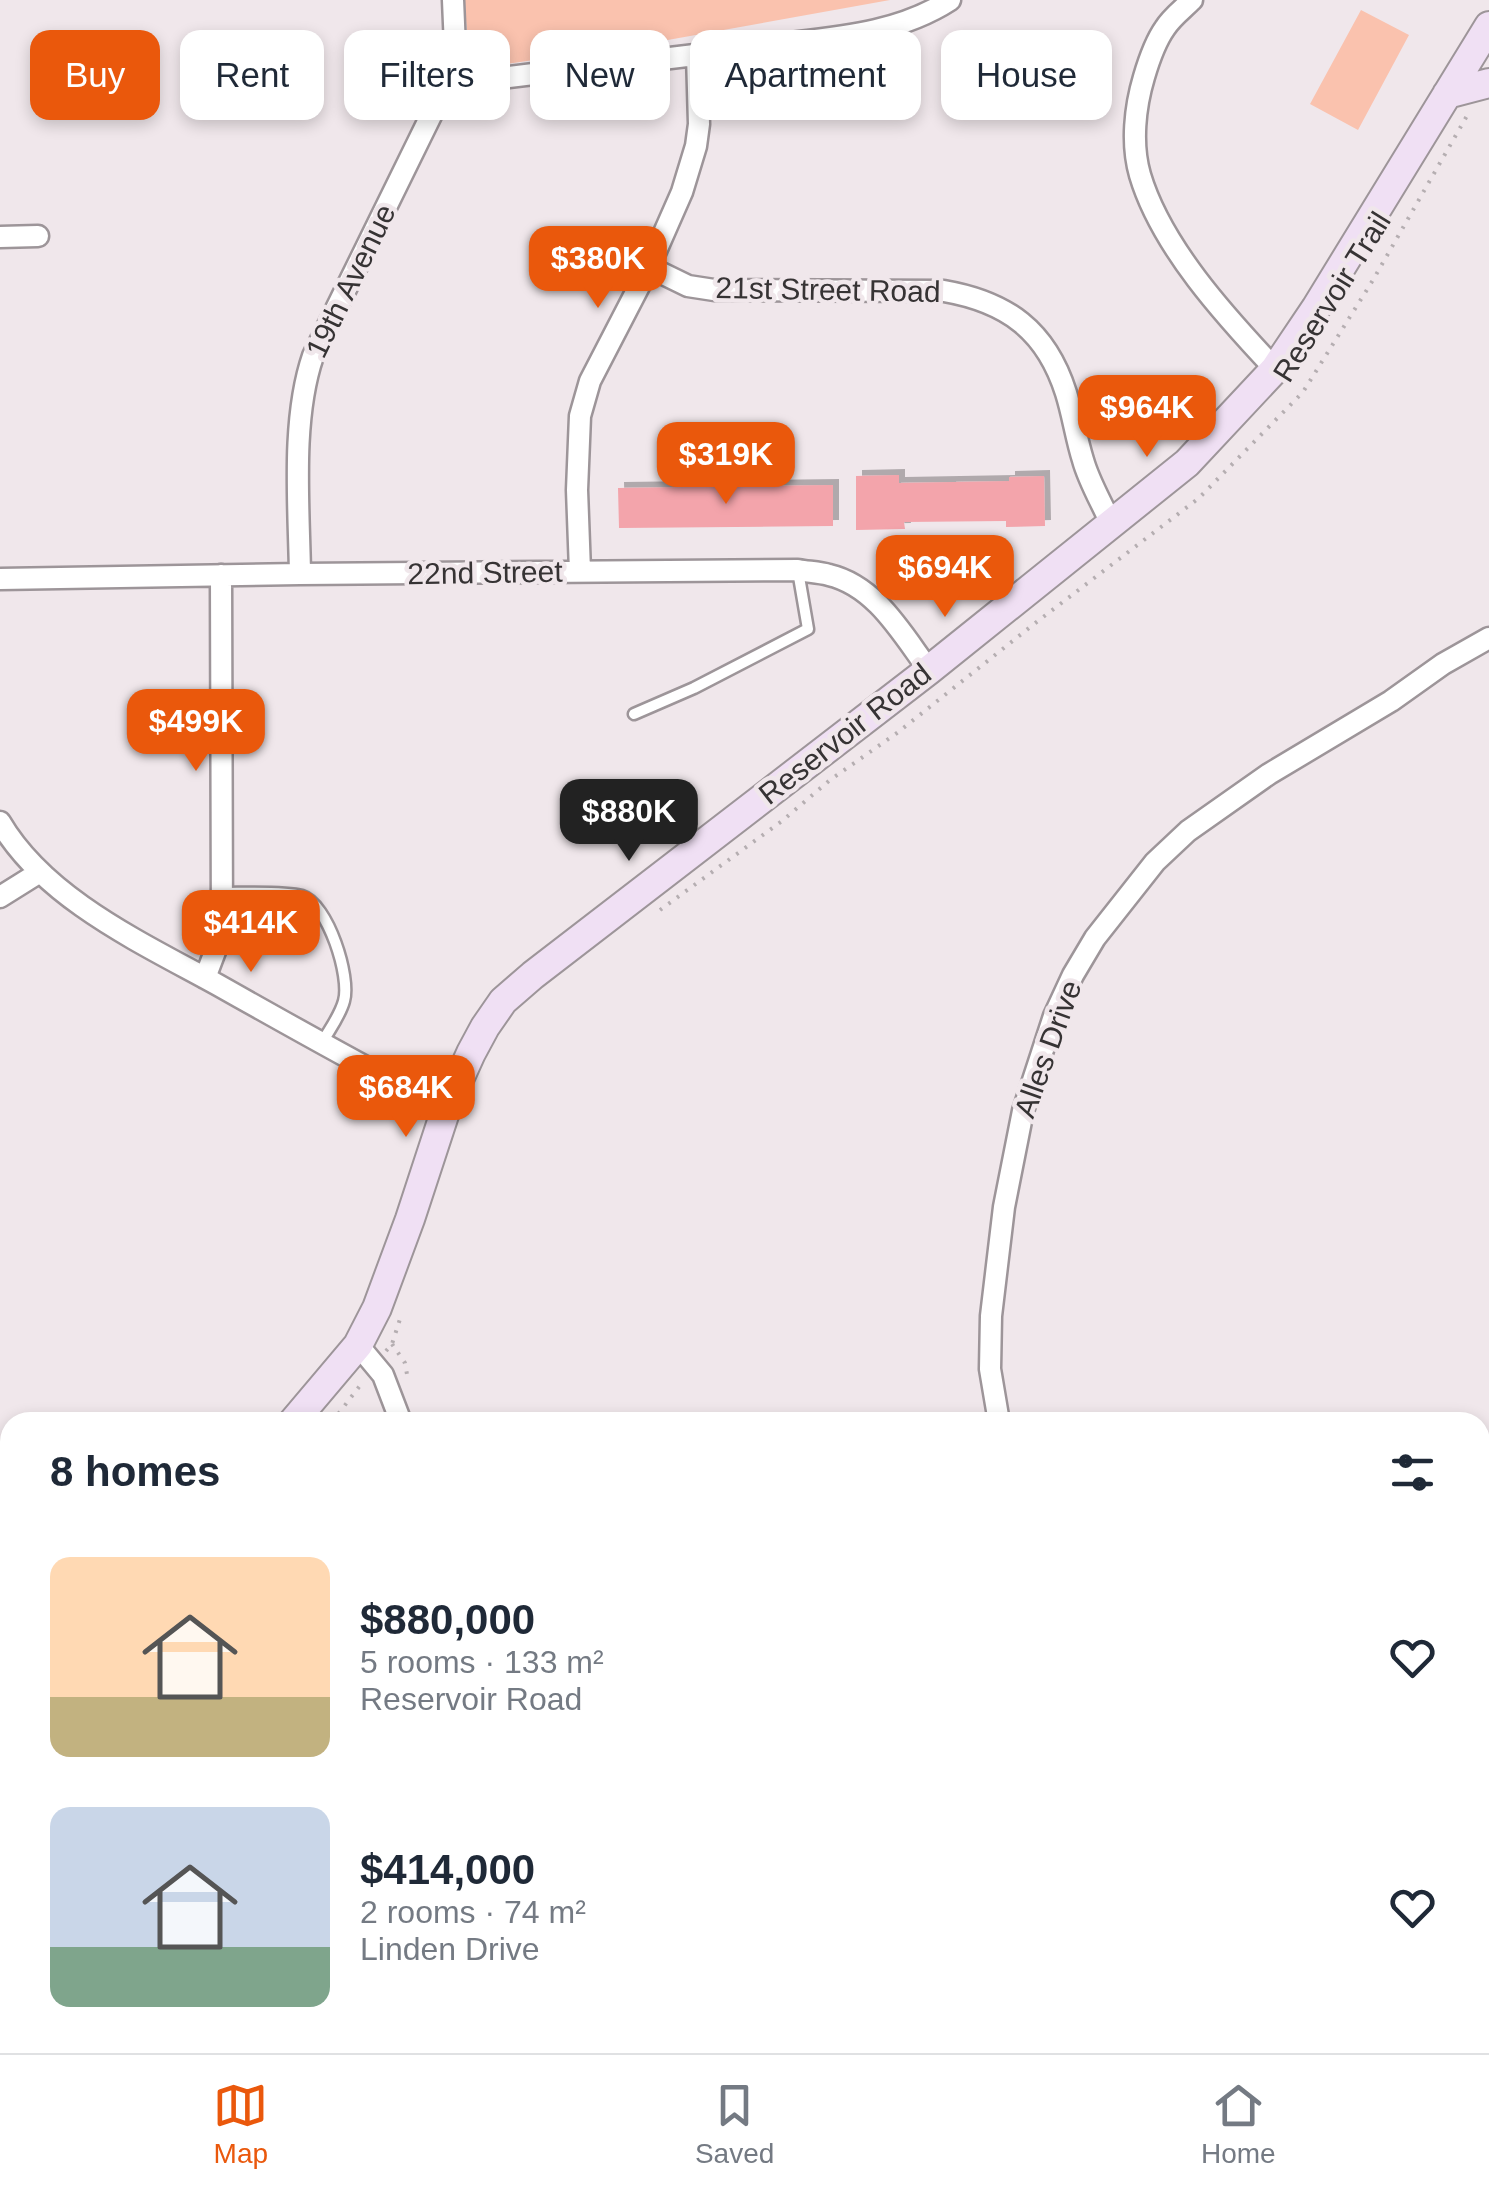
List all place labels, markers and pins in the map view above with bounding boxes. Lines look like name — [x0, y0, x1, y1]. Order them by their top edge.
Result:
pin: $380K — [528, 226, 668, 311]
pin: $964K — [1077, 375, 1217, 460]
pin: $319K — [656, 422, 796, 507]
pin: $694K — [875, 535, 1015, 620]
pin: $499K — [126, 689, 266, 774]
pin: $880K — [559, 779, 699, 864]
pin: $414K — [181, 890, 321, 975]
pin: $684K — [336, 1055, 476, 1140]

